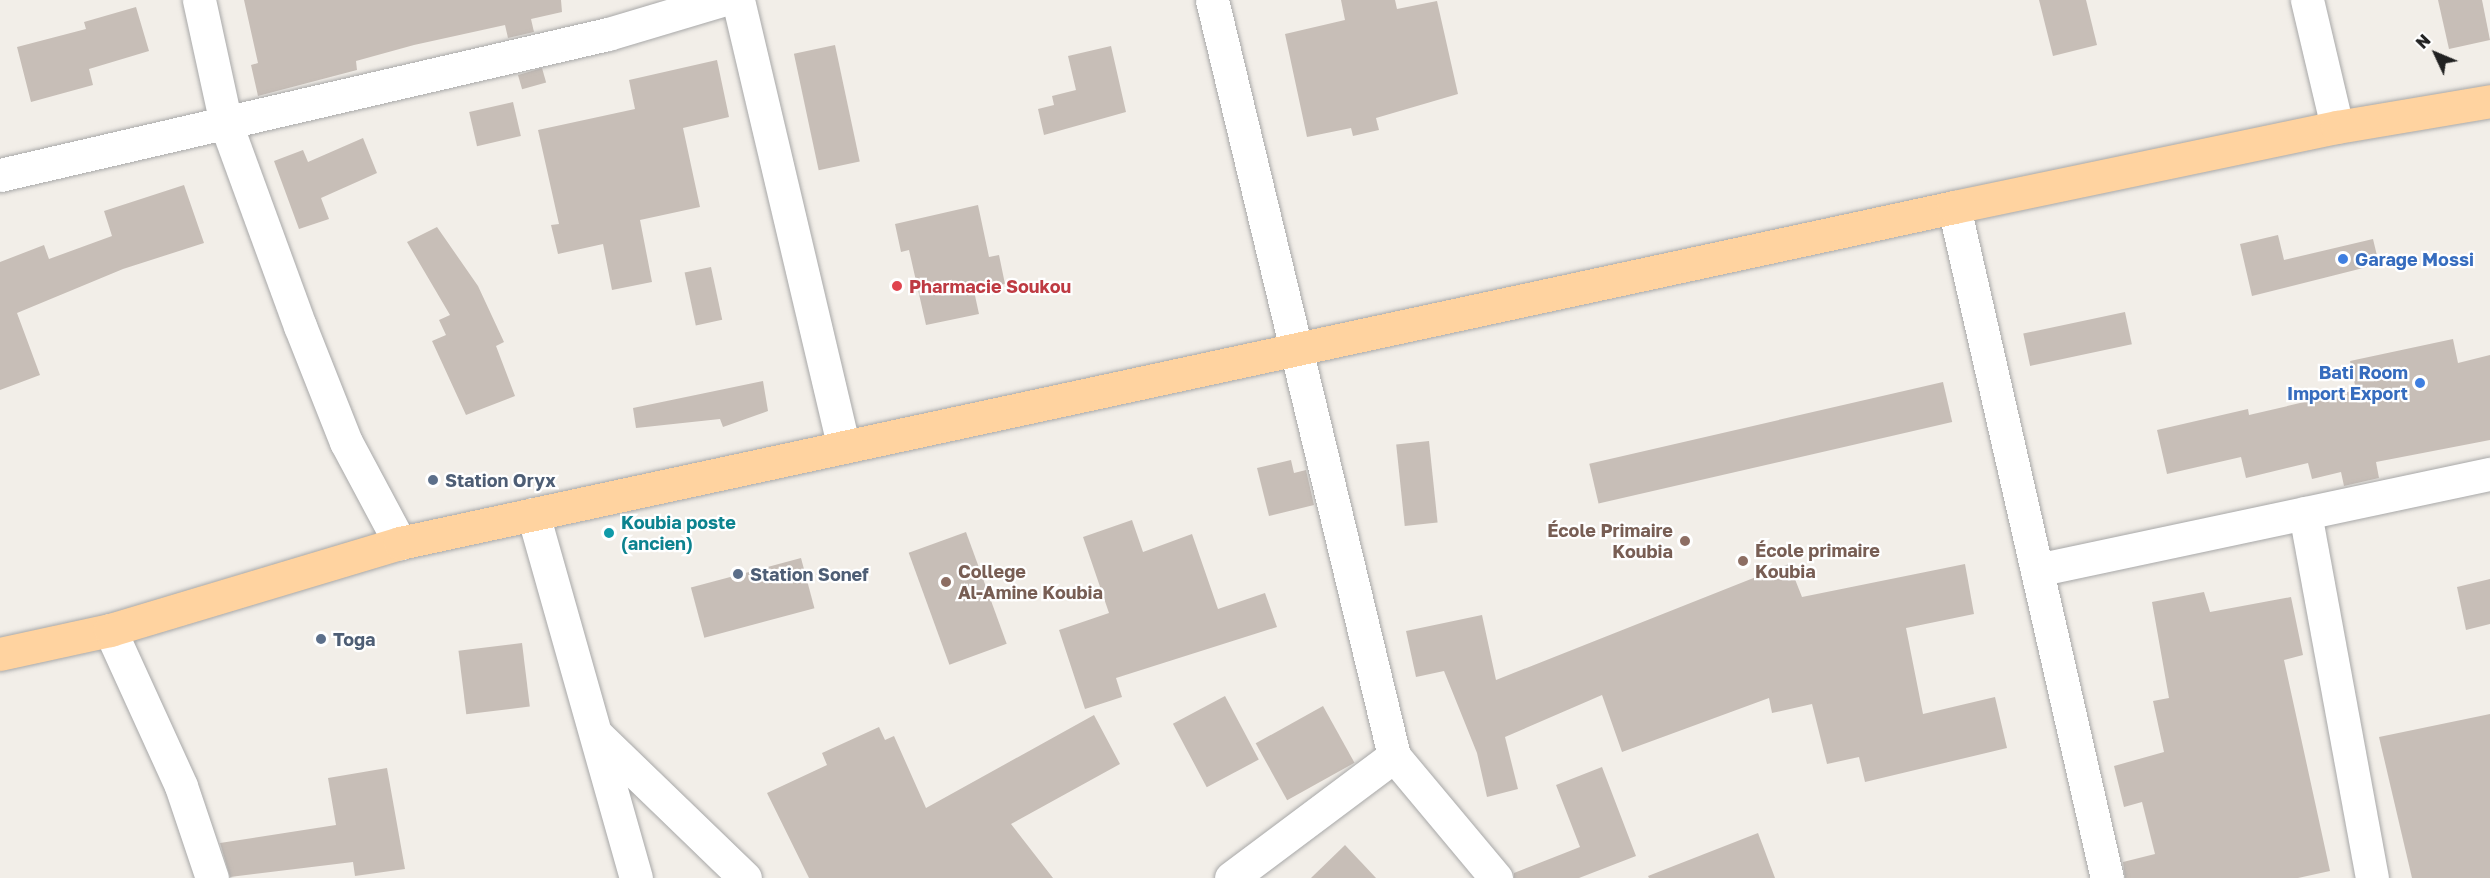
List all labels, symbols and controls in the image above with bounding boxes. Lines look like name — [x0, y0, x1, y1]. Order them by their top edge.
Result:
north arrow — [2406, 24, 2466, 84]
text: N — [2412, 30, 2434, 53]
place label: Garage Mossi — [2355, 248, 2474, 270]
marker: Garage Mossi — [2336, 252, 2350, 266]
place label: Pharmacie Soukou — [909, 275, 1071, 297]
marker: Pharmacie Soukou — [890, 279, 904, 293]
place label: Bati Room Import Export — [2287, 362, 2408, 404]
marker: Bati Room Import Export — [2413, 376, 2427, 390]
place label: Station Oryx — [445, 469, 556, 491]
marker: Station Oryx — [426, 473, 440, 487]
place label: Koubia poste (ancien) — [621, 512, 736, 554]
place label: École Primaire Koubia — [1547, 520, 1673, 562]
marker: Koubia poste (ancien) — [602, 526, 616, 540]
marker: École Primaire Koubia — [1678, 534, 1692, 548]
place label: École primaire Koubia — [1755, 540, 1880, 582]
marker: École primaire Koubia — [1736, 554, 1750, 568]
place label: College Al-Amine Koubia — [958, 561, 1103, 604]
place label: Station Sonef — [750, 563, 869, 585]
marker: Station Sonef — [731, 567, 745, 581]
marker: College Al-Amine Koubia — [939, 575, 953, 589]
place label: Toga — [333, 628, 376, 650]
marker: Toga — [314, 632, 328, 646]

